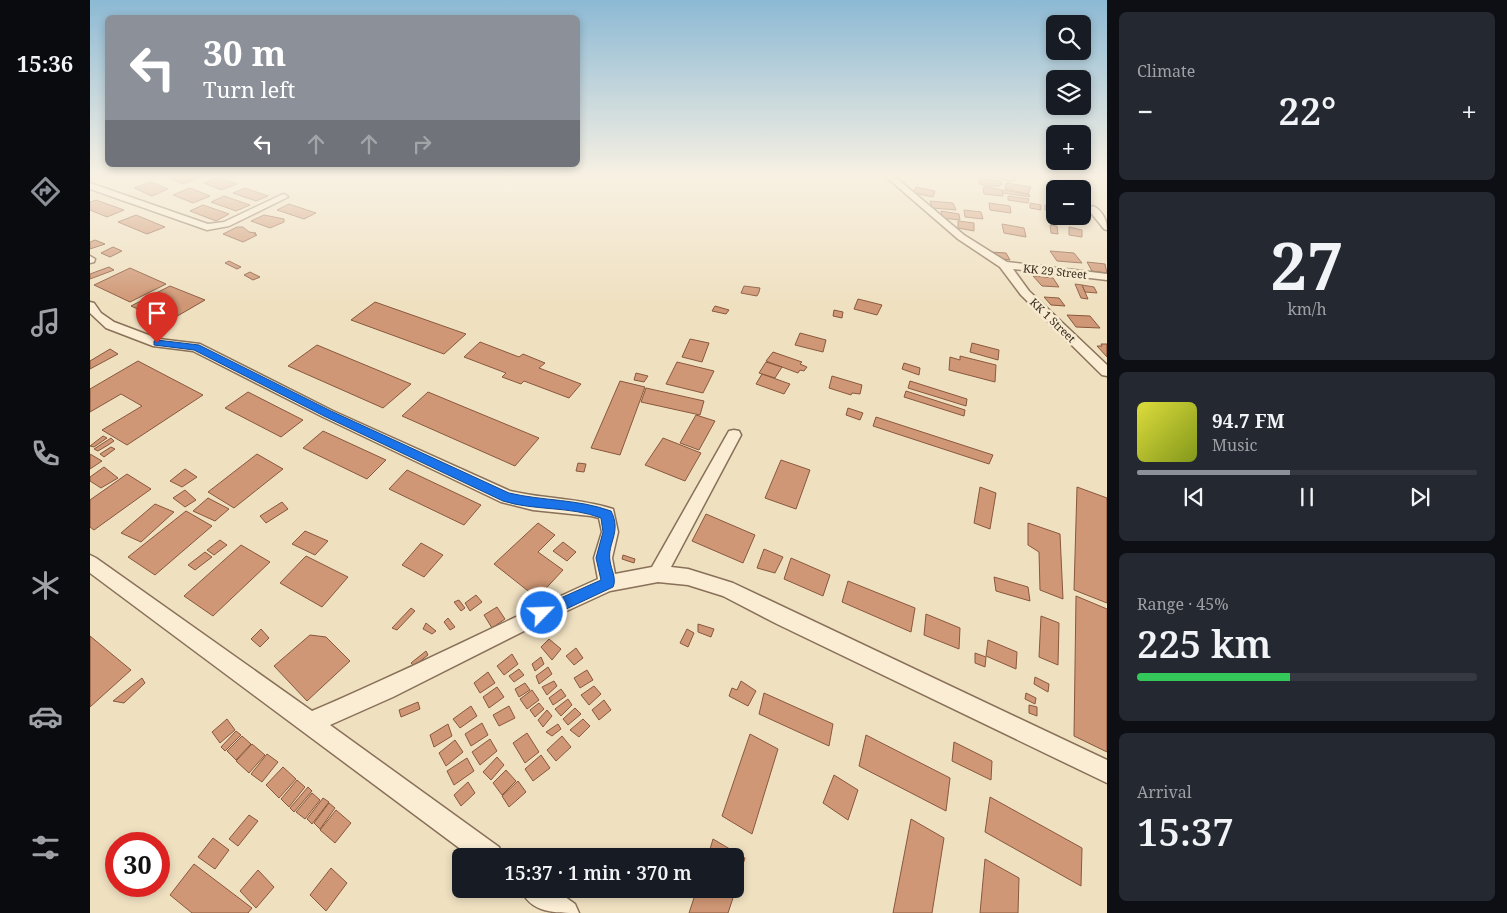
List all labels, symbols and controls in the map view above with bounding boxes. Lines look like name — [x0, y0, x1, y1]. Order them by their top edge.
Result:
map controls — [1046, 15, 1091, 225]
button: search — [1046, 15, 1091, 60]
text: 30 m — [203, 29, 286, 76]
icon: left — [120, 35, 185, 100]
text: 15:36 — [17, 48, 73, 78]
text: Climate — [1137, 60, 1195, 82]
button: layers — [1046, 70, 1091, 115]
text: Turn left — [203, 74, 295, 104]
text: 22° — [1278, 84, 1336, 136]
text: − — [1137, 92, 1153, 130]
text: + — [1461, 92, 1477, 130]
button: + — [1046, 125, 1091, 170]
icon: left — [249, 130, 277, 158]
icon: ahead — [302, 130, 330, 158]
icon: ahead — [355, 130, 383, 158]
icon: right — [408, 130, 436, 158]
icon: directions — [28, 174, 63, 209]
button: − — [1046, 180, 1091, 225]
text: 27 — [1270, 221, 1344, 309]
street label: KK 29 Street — [1022, 260, 1088, 282]
pin — [136, 292, 178, 343]
street label: KK 1 Street — [1027, 294, 1079, 346]
text: km/h — [1287, 298, 1327, 320]
icon: arrive — [143, 299, 171, 327]
icon: music — [28, 305, 63, 340]
text: 94.7 FM — [1212, 408, 1285, 434]
text: Music — [1212, 434, 1257, 456]
icon: phone — [28, 436, 63, 471]
icon: previous — [1180, 483, 1208, 511]
icon: pause — [1293, 483, 1321, 511]
icon: next — [1406, 483, 1434, 511]
icon: climate — [28, 568, 63, 603]
position arrow — [515, 586, 567, 638]
text: Range · 45% — [1137, 593, 1229, 615]
text: 225 km — [1137, 617, 1271, 669]
icon: car — [28, 699, 63, 734]
text: Arrival — [1137, 781, 1192, 803]
text: 15:37 — [1137, 805, 1234, 857]
icon: filters — [28, 830, 63, 865]
speed limit sign: 30 — [105, 832, 170, 897]
text: 15:37 · 1 min · 370 m — [504, 860, 692, 886]

